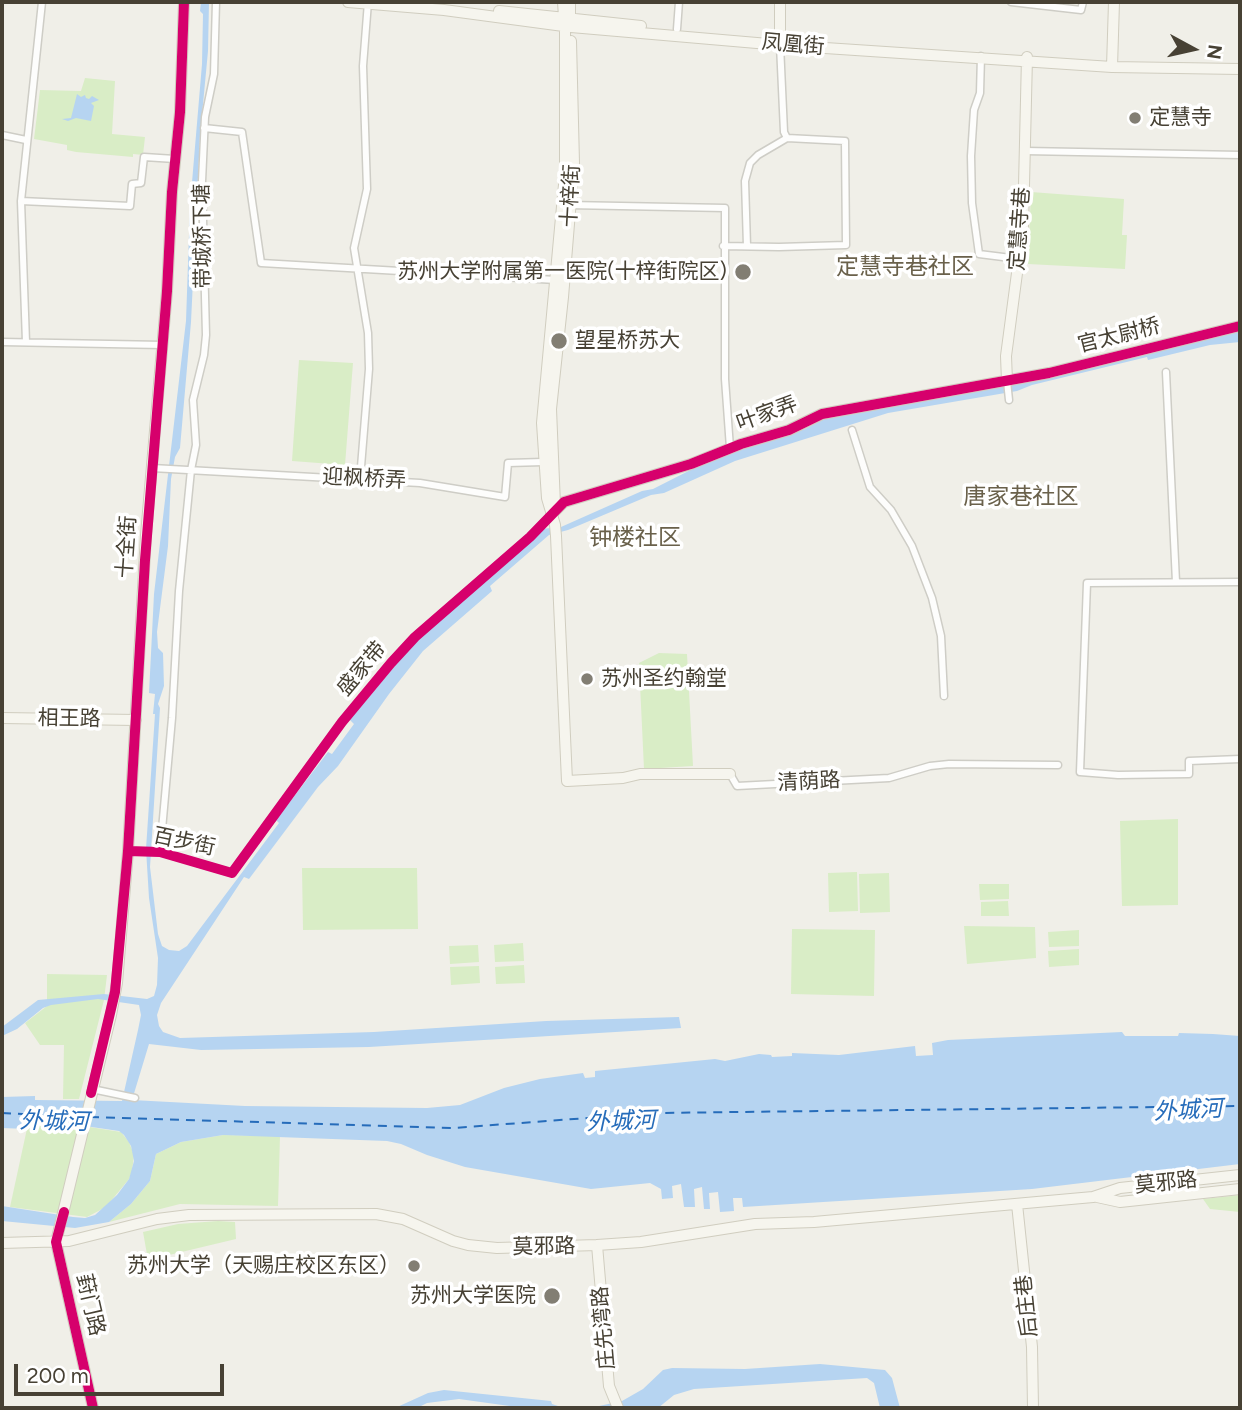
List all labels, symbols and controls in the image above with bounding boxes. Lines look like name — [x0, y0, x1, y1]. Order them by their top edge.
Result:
north arrow — [1158, 14, 1228, 84]
street label: 凤凰街 — [761, 30, 825, 60]
text: N — [1202, 43, 1227, 61]
place label: 定慧寺 — [1149, 105, 1212, 131]
marker: 定慧寺 — [1127, 110, 1143, 126]
street label: 十梓街 — [557, 164, 585, 228]
street label: 带城桥下塘 — [189, 183, 217, 289]
street label: 定慧寺巷 — [1005, 186, 1035, 272]
district label: 定慧寺巷社区 — [836, 253, 974, 281]
place label: 苏州大学附属第一医院(十梓街院区) — [397, 259, 727, 285]
marker: 苏州大学附属第一医院(十梓街院区) — [733, 262, 753, 282]
street label: 官太尉桥 — [1075, 314, 1163, 358]
place label: 望星桥苏大 — [575, 328, 680, 354]
marker: 望星桥苏大 — [549, 331, 569, 351]
street label: 叶家弄 — [733, 391, 801, 437]
street label: 迎枫桥弄 — [321, 464, 407, 494]
district label: 唐家巷社区 — [964, 483, 1078, 511]
street label: 十全街 — [112, 515, 142, 579]
district label: 钟楼社区 — [589, 524, 681, 552]
street label: 盛家带 — [332, 637, 392, 701]
place label: 苏州圣约翰堂 — [601, 666, 727, 692]
marker: 苏州圣约翰堂 — [579, 671, 595, 687]
street label: 相王路 — [37, 706, 101, 732]
street label: 清荫路 — [777, 768, 841, 796]
street label: 百步街 — [151, 823, 217, 861]
water label: 外城河 — [1153, 1095, 1223, 1127]
water label: 外城河 — [586, 1107, 656, 1137]
water label: 外城河 — [19, 1108, 89, 1136]
street label: 莫邪路 — [1133, 1167, 1199, 1199]
street label: 莫邪路 — [512, 1234, 576, 1260]
place label: 苏州大学（天赐庄校区东区） — [127, 1253, 400, 1279]
marker: 苏州大学（天赐庄校区东区） — [406, 1258, 422, 1274]
street label: 葑门路 — [71, 1271, 109, 1339]
street label: 后庄巷 — [1011, 1273, 1043, 1339]
place label: 苏州大学医院 — [410, 1283, 536, 1309]
street label: 庄先湾路 — [588, 1285, 620, 1371]
marker: 苏州大学医院 — [542, 1286, 562, 1306]
scale bar — [18, 1350, 228, 1394]
text: 200 m — [27, 1363, 89, 1388]

